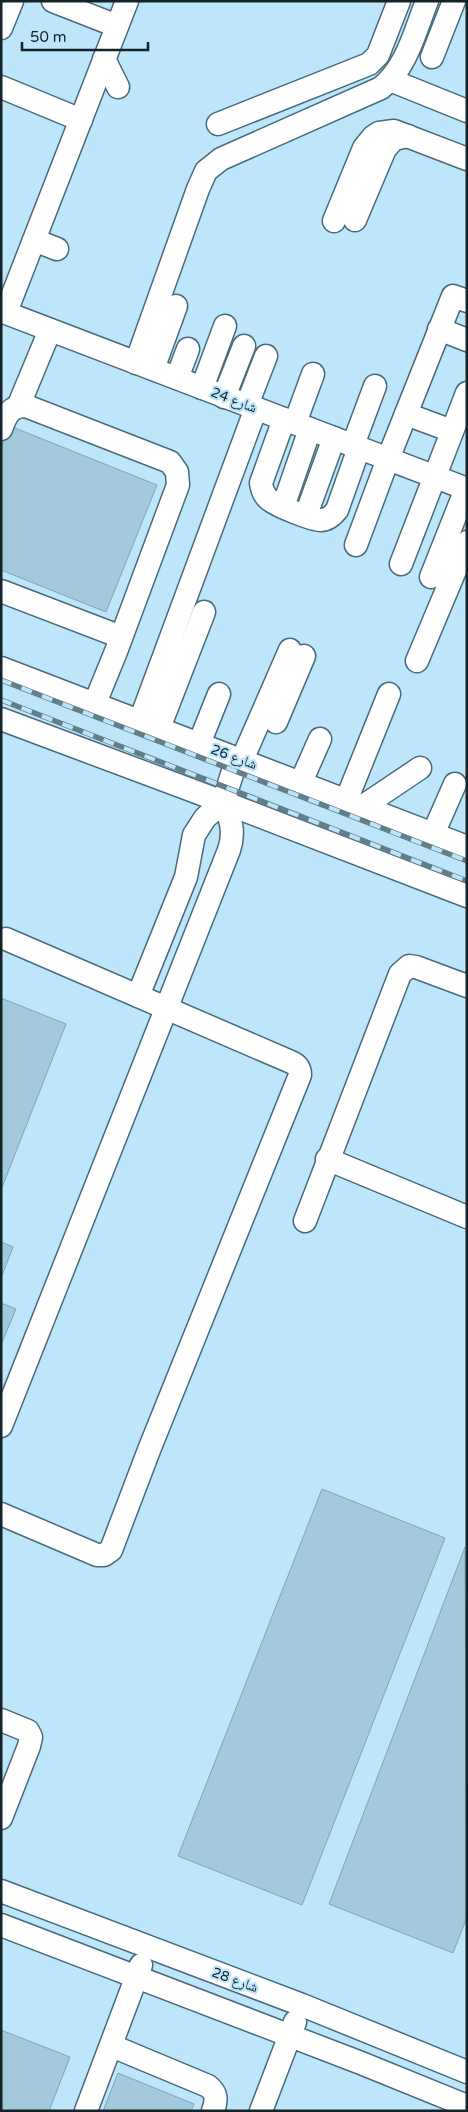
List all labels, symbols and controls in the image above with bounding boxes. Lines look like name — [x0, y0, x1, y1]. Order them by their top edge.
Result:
scale bar — [22, 20, 149, 52]
text: 50 m — [30, 28, 67, 46]
street label: شارع 24 — [208, 383, 259, 417]
street label: شارع 26 — [208, 741, 259, 774]
street label: شارع 28 — [209, 1964, 260, 1997]

